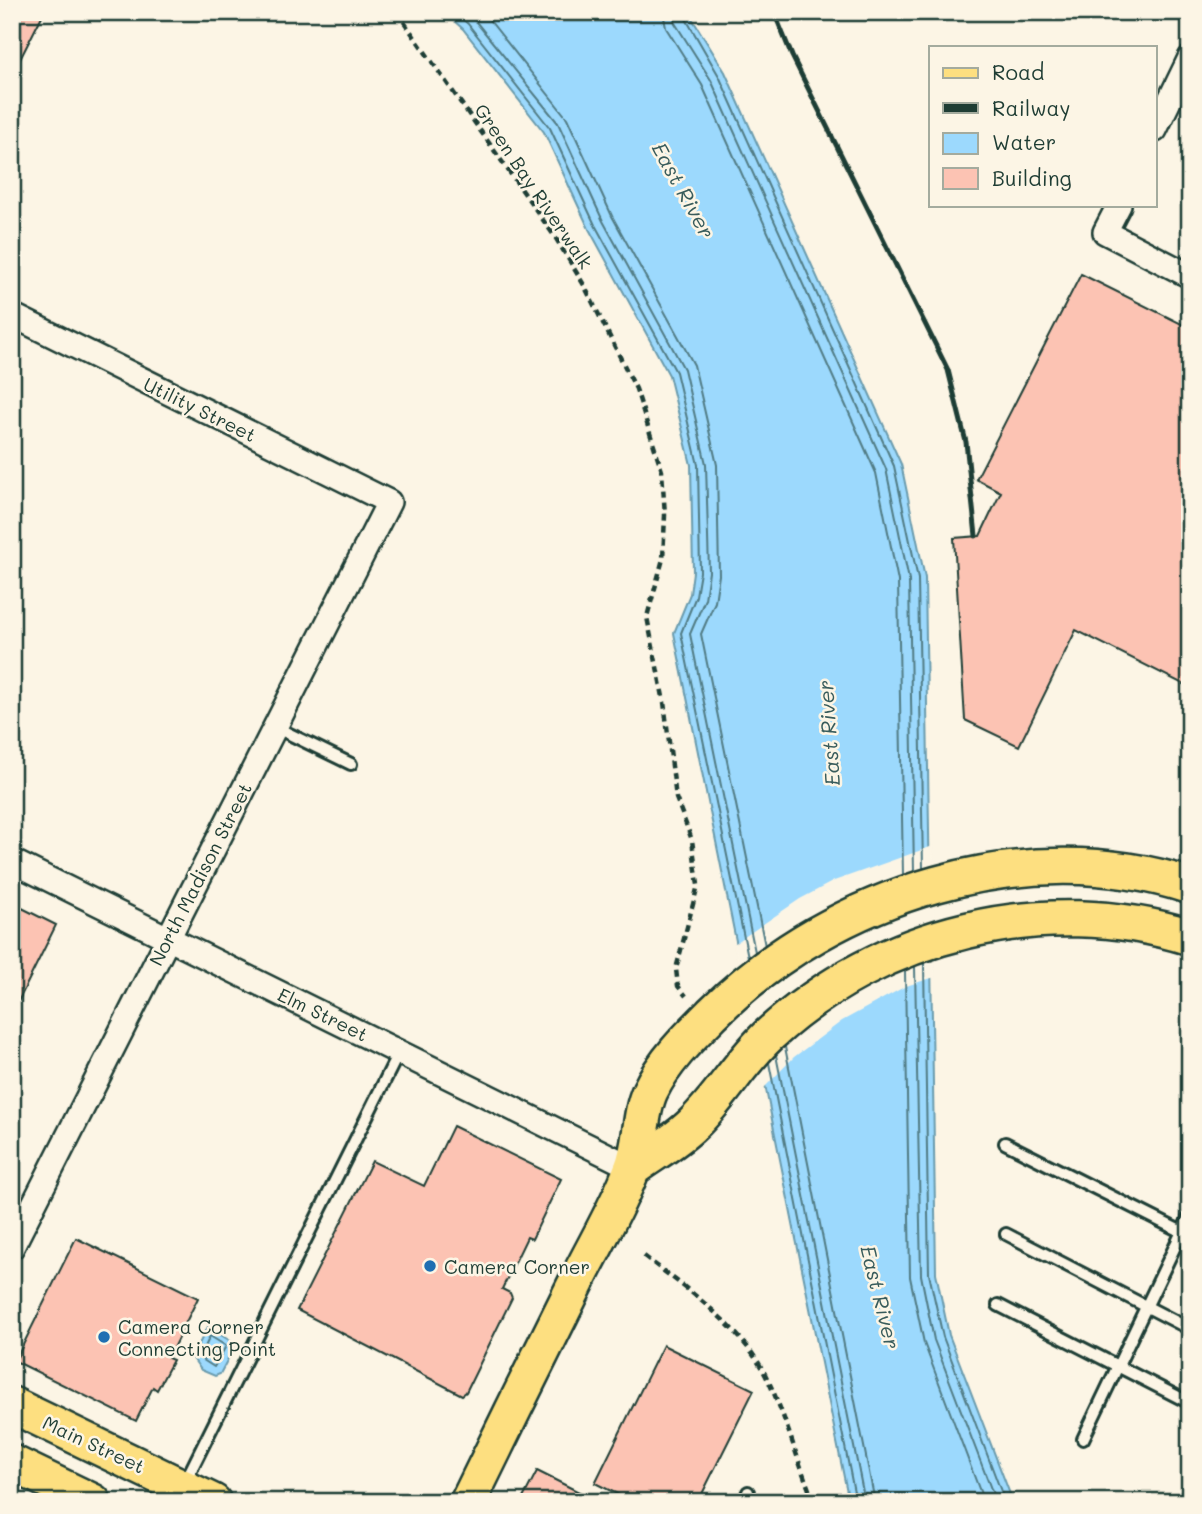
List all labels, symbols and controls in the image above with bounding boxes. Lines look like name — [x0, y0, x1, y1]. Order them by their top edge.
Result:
legend — [929, 46, 1156, 206]
text: Road — [992, 58, 1044, 85]
text: Railway — [992, 94, 1071, 121]
street label: Green Bay Riverwalk — [469, 99, 599, 273]
text: Water — [992, 128, 1056, 155]
water label: East River — [647, 137, 721, 243]
text: Building — [992, 164, 1072, 191]
street label: Utility Street — [140, 371, 260, 447]
water label: East River — [811, 679, 845, 787]
street label: North Madison Street — [143, 778, 257, 970]
street label: Elm Street — [274, 981, 372, 1047]
water label: East River — [855, 1242, 907, 1352]
place label: Camera Corner — [444, 1254, 590, 1279]
marker: Camera Corner — [422, 1258, 438, 1274]
place label: Camera Corner Connecting Point — [118, 1314, 276, 1361]
marker: Camera Corner Connecting Point — [96, 1329, 112, 1345]
street label: Main Street — [39, 1409, 149, 1479]

